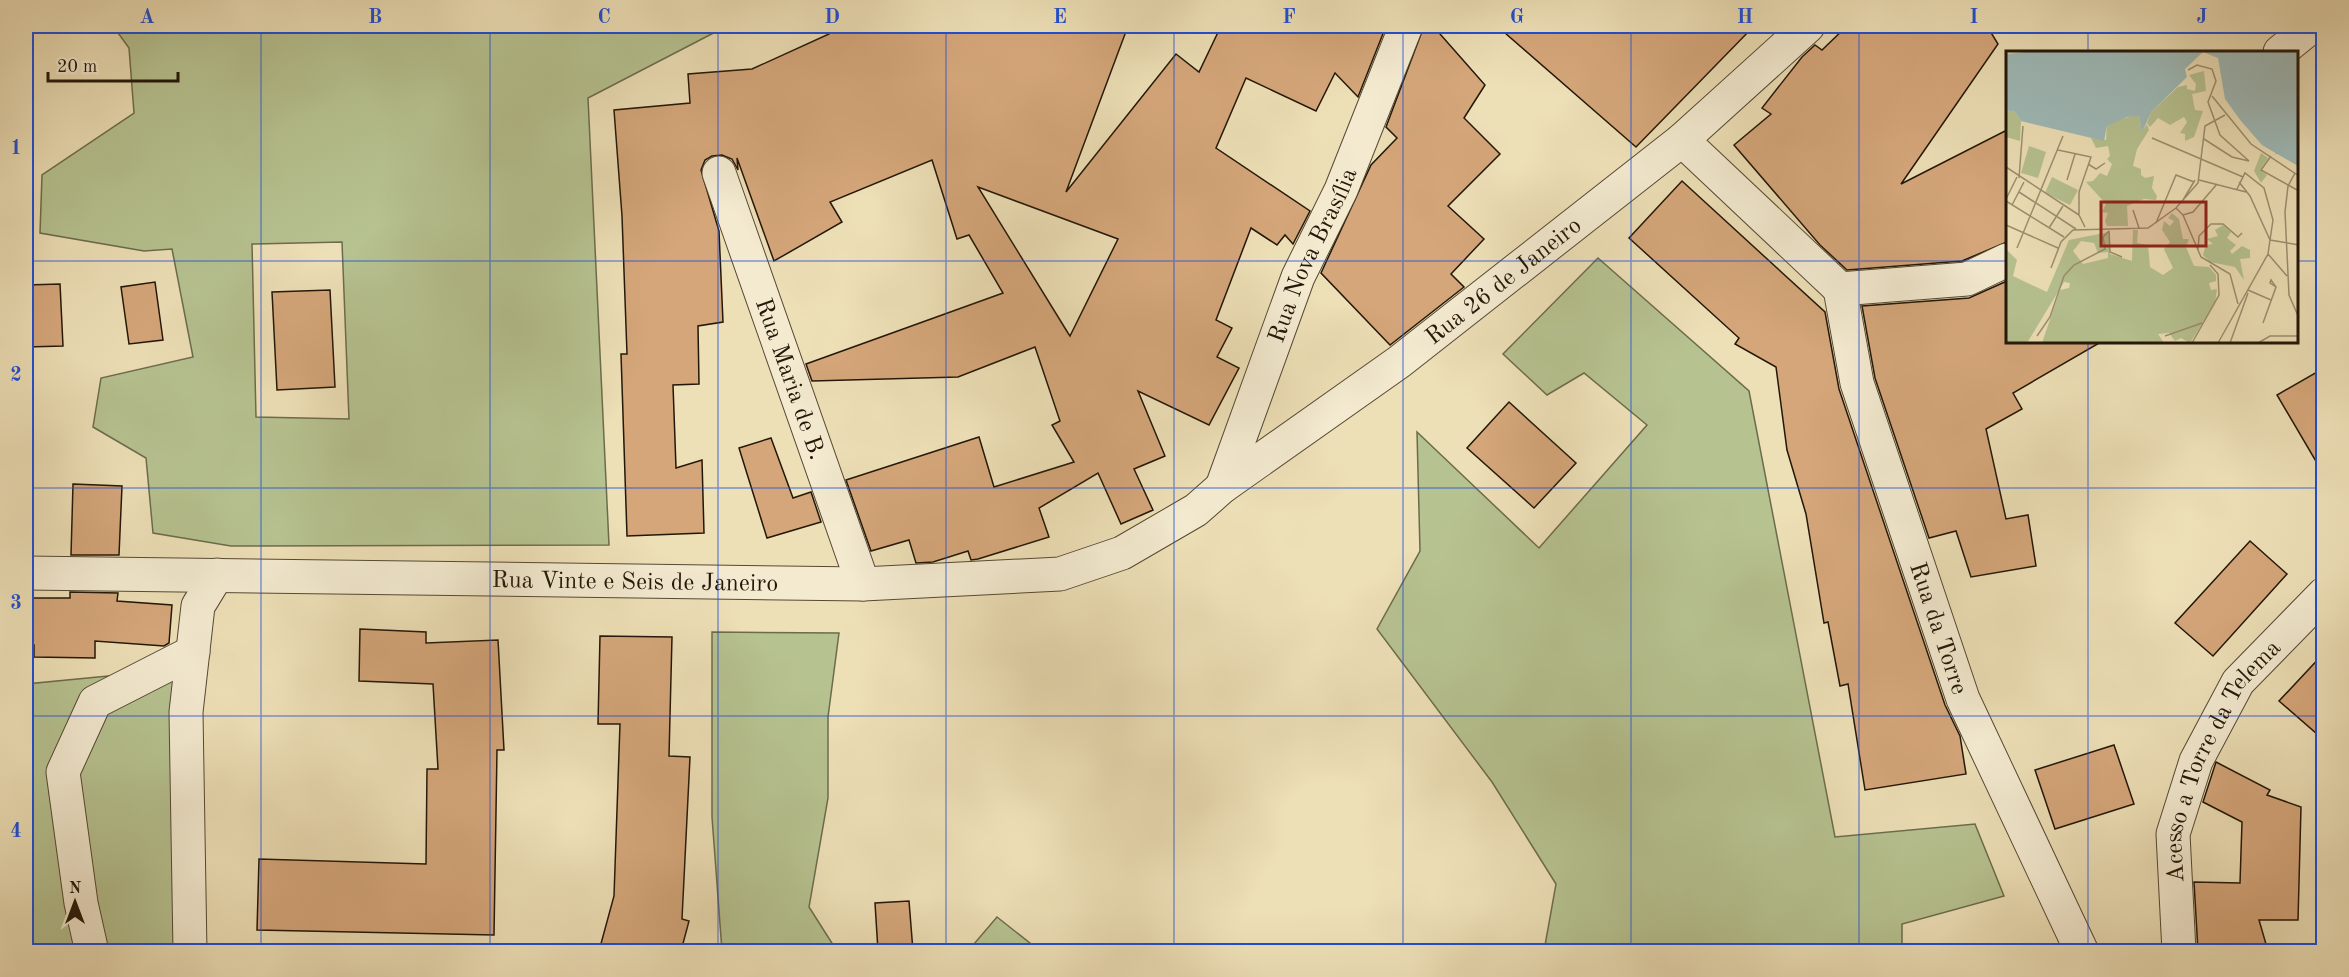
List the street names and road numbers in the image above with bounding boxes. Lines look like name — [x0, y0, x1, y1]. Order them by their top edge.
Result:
street label: Rua Nova Brasília — [1265, 165, 1363, 346]
street label: Rua 26 de Janeiro — [1422, 214, 1587, 350]
street label: Rua Maria de B. — [750, 296, 828, 463]
street label: Rua da Torre — [1904, 560, 1971, 698]
street label: Rua Vinte e Seis de Janeiro — [492, 569, 778, 597]
street label: Acesso a Torre da Telema — [2163, 636, 2286, 883]

